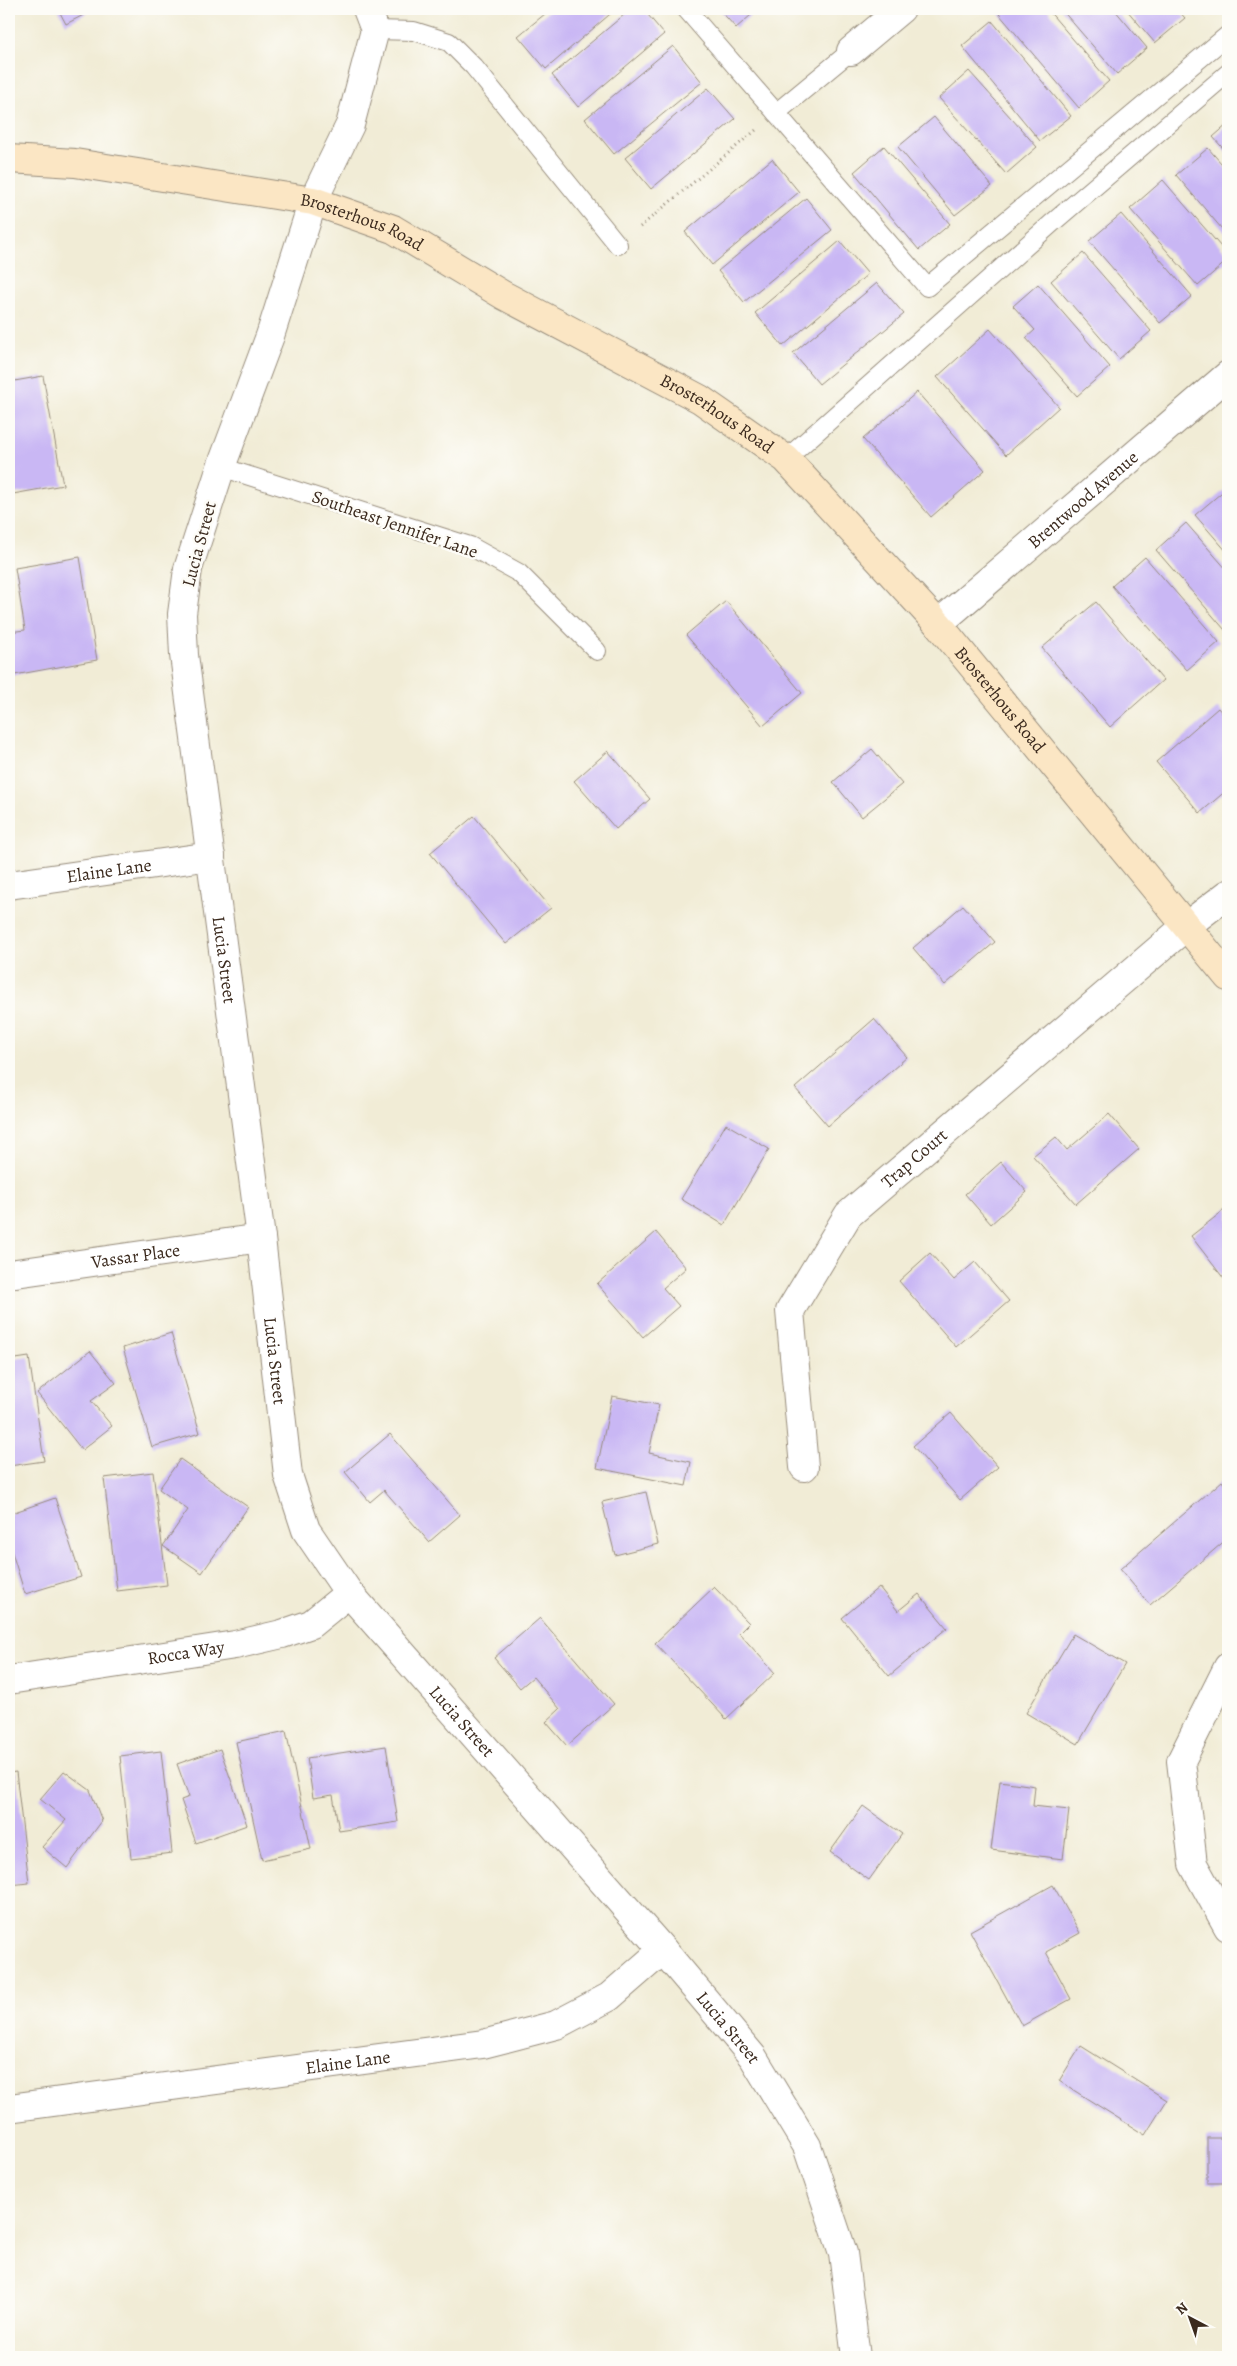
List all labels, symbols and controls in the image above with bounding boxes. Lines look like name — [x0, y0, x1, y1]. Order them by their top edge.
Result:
street label: Brosterhous Road — [299, 187, 428, 257]
street label: Brosterhous Road — [656, 368, 779, 459]
street label: Brentwood Avenue — [1023, 445, 1143, 554]
street label: Southeast Jennifer Lane — [309, 484, 481, 564]
street label: Lucia Street — [176, 498, 222, 590]
street label: Brosterhous Road — [949, 641, 1051, 758]
street label: Elaine Lane — [65, 853, 153, 889]
street label: Lucia Street — [207, 915, 242, 1005]
street label: Trap Court — [876, 1123, 953, 1193]
street label: Vassar Place — [89, 1238, 182, 1274]
street label: Lucia Street — [258, 1316, 292, 1406]
street label: Rocca Way — [146, 1635, 227, 1670]
street label: Lucia Street — [424, 1680, 500, 1762]
street label: Lucia Street — [691, 1986, 766, 2068]
street label: Elaine Lane — [304, 2045, 392, 2080]
north arrow — [1164, 2294, 1214, 2344]
text: N — [1172, 2298, 1192, 2319]

